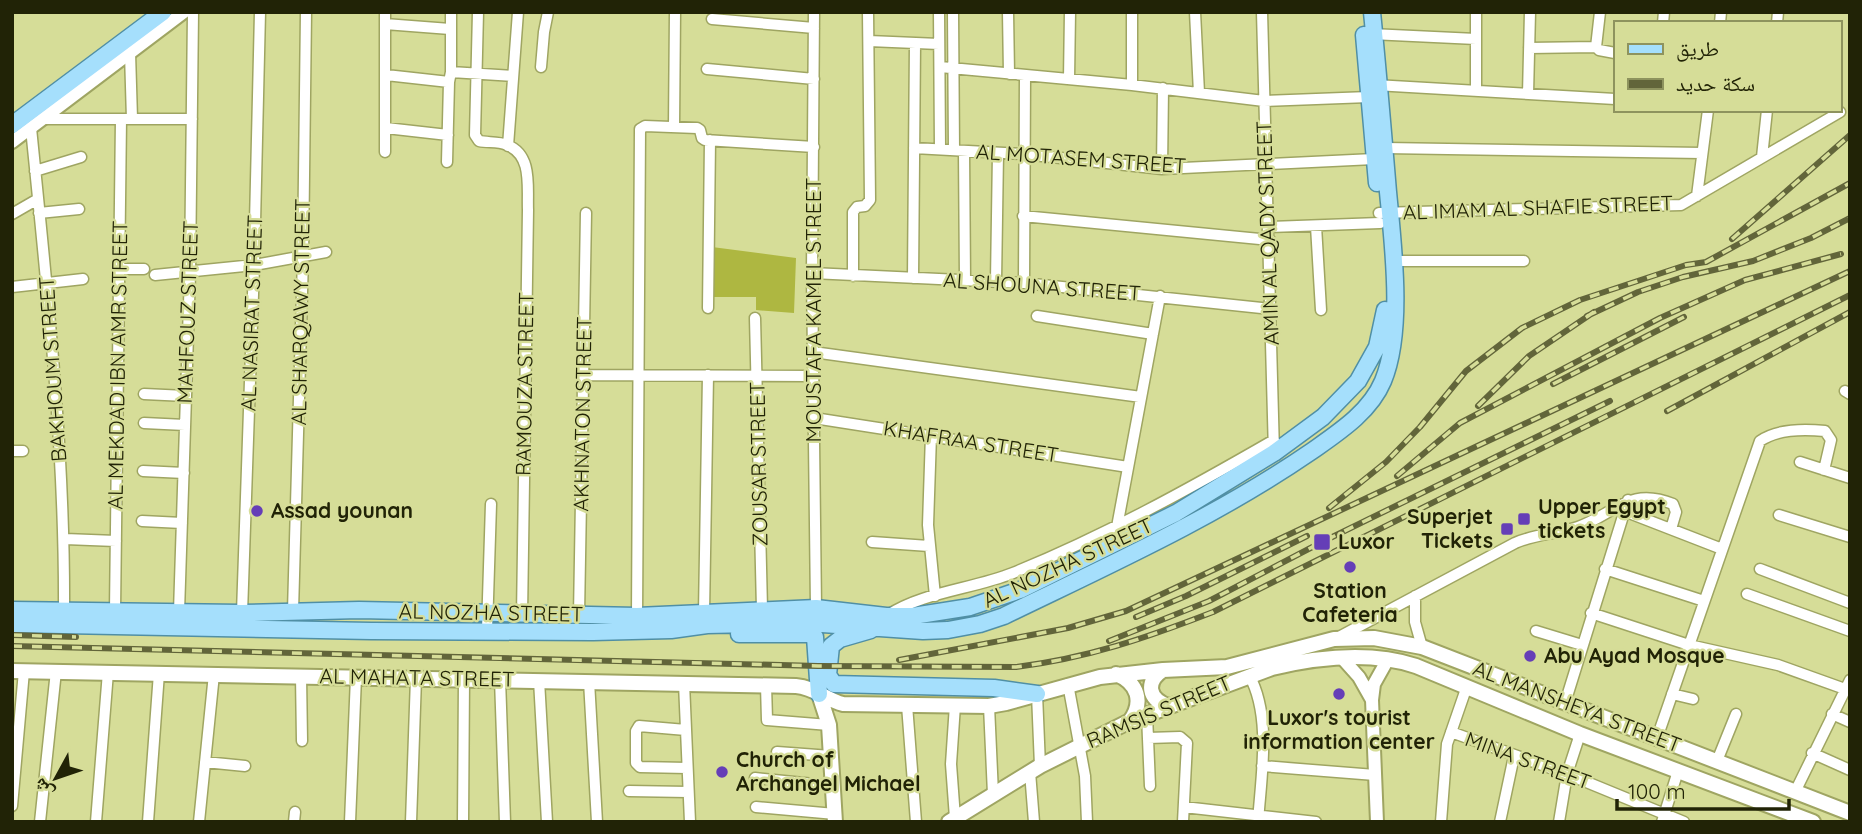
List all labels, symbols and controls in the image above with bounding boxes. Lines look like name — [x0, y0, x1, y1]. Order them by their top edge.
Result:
legend — [1614, 21, 1841, 112]
text: طريق — [1676, 35, 1719, 62]
text: سكة حديد — [1676, 70, 1755, 96]
street label: AMIN AL QADY STREET — [1250, 120, 1284, 346]
street label: AL MOTASEM STREET — [975, 138, 1187, 178]
street label: MOUSTAFA KAMEL STREET — [800, 178, 826, 442]
street label: AL IMAM AL SHAFIE STREET — [1402, 189, 1674, 225]
street label: AL SHARQAWY STREET — [285, 198, 315, 426]
street label: AL NASIRAT STREET — [235, 214, 267, 412]
street label: AL MEKDAD IBN AMR STREET — [101, 220, 133, 510]
street label: MAHFOUZ STREET — [171, 220, 203, 404]
street label: AL SHOUNA STREET — [942, 266, 1142, 306]
street label: BAKHOUM STREET — [33, 275, 71, 463]
street label: RAMOUZA STREET — [509, 292, 539, 476]
street label: AKHNATON STREET — [567, 316, 597, 512]
street label: ZOUSAR STREET — [744, 382, 772, 547]
street label: KHAFRAA STREET — [882, 414, 1061, 468]
place label: Upper Egypt tickets — [1538, 493, 1666, 543]
place label: Assad younan — [271, 497, 413, 523]
marker: Assad younan — [249, 503, 265, 519]
place label: Superjet Tickets — [1407, 503, 1493, 553]
street label: AL NOZHA STREET — [978, 511, 1157, 613]
marker: Upper Egypt tickets — [1516, 511, 1532, 527]
marker: Superjet Tickets — [1499, 521, 1515, 537]
place label: Luxor — [1338, 528, 1395, 554]
marker: Luxor — [1312, 532, 1332, 552]
marker: Station Cafeteria — [1342, 559, 1358, 575]
place label: Station Cafeteria — [1302, 577, 1398, 627]
street label: AL NOZHA STREET — [398, 597, 584, 627]
place label: Abu Ayad Mosque — [1544, 642, 1725, 668]
marker: Abu Ayad Mosque — [1522, 648, 1538, 664]
street label: AL MANSHEYA STREET — [1470, 654, 1685, 758]
street label: AL MAHATA STREET — [319, 662, 515, 692]
street label: RAMSIS STREET — [1082, 669, 1235, 753]
marker: Luxor's tourist information center — [1331, 686, 1347, 702]
place label: Luxor's tourist information center — [1243, 704, 1435, 754]
street label: MINA STREET — [1462, 725, 1595, 795]
north arrow — [21, 743, 91, 813]
place label: Church of Archangel Michael — [736, 746, 921, 796]
marker: Church of Archangel Michael — [714, 764, 730, 780]
scale bar — [1617, 768, 1788, 812]
text: ش — [27, 773, 59, 804]
text: 100 m — [1628, 778, 1686, 804]

